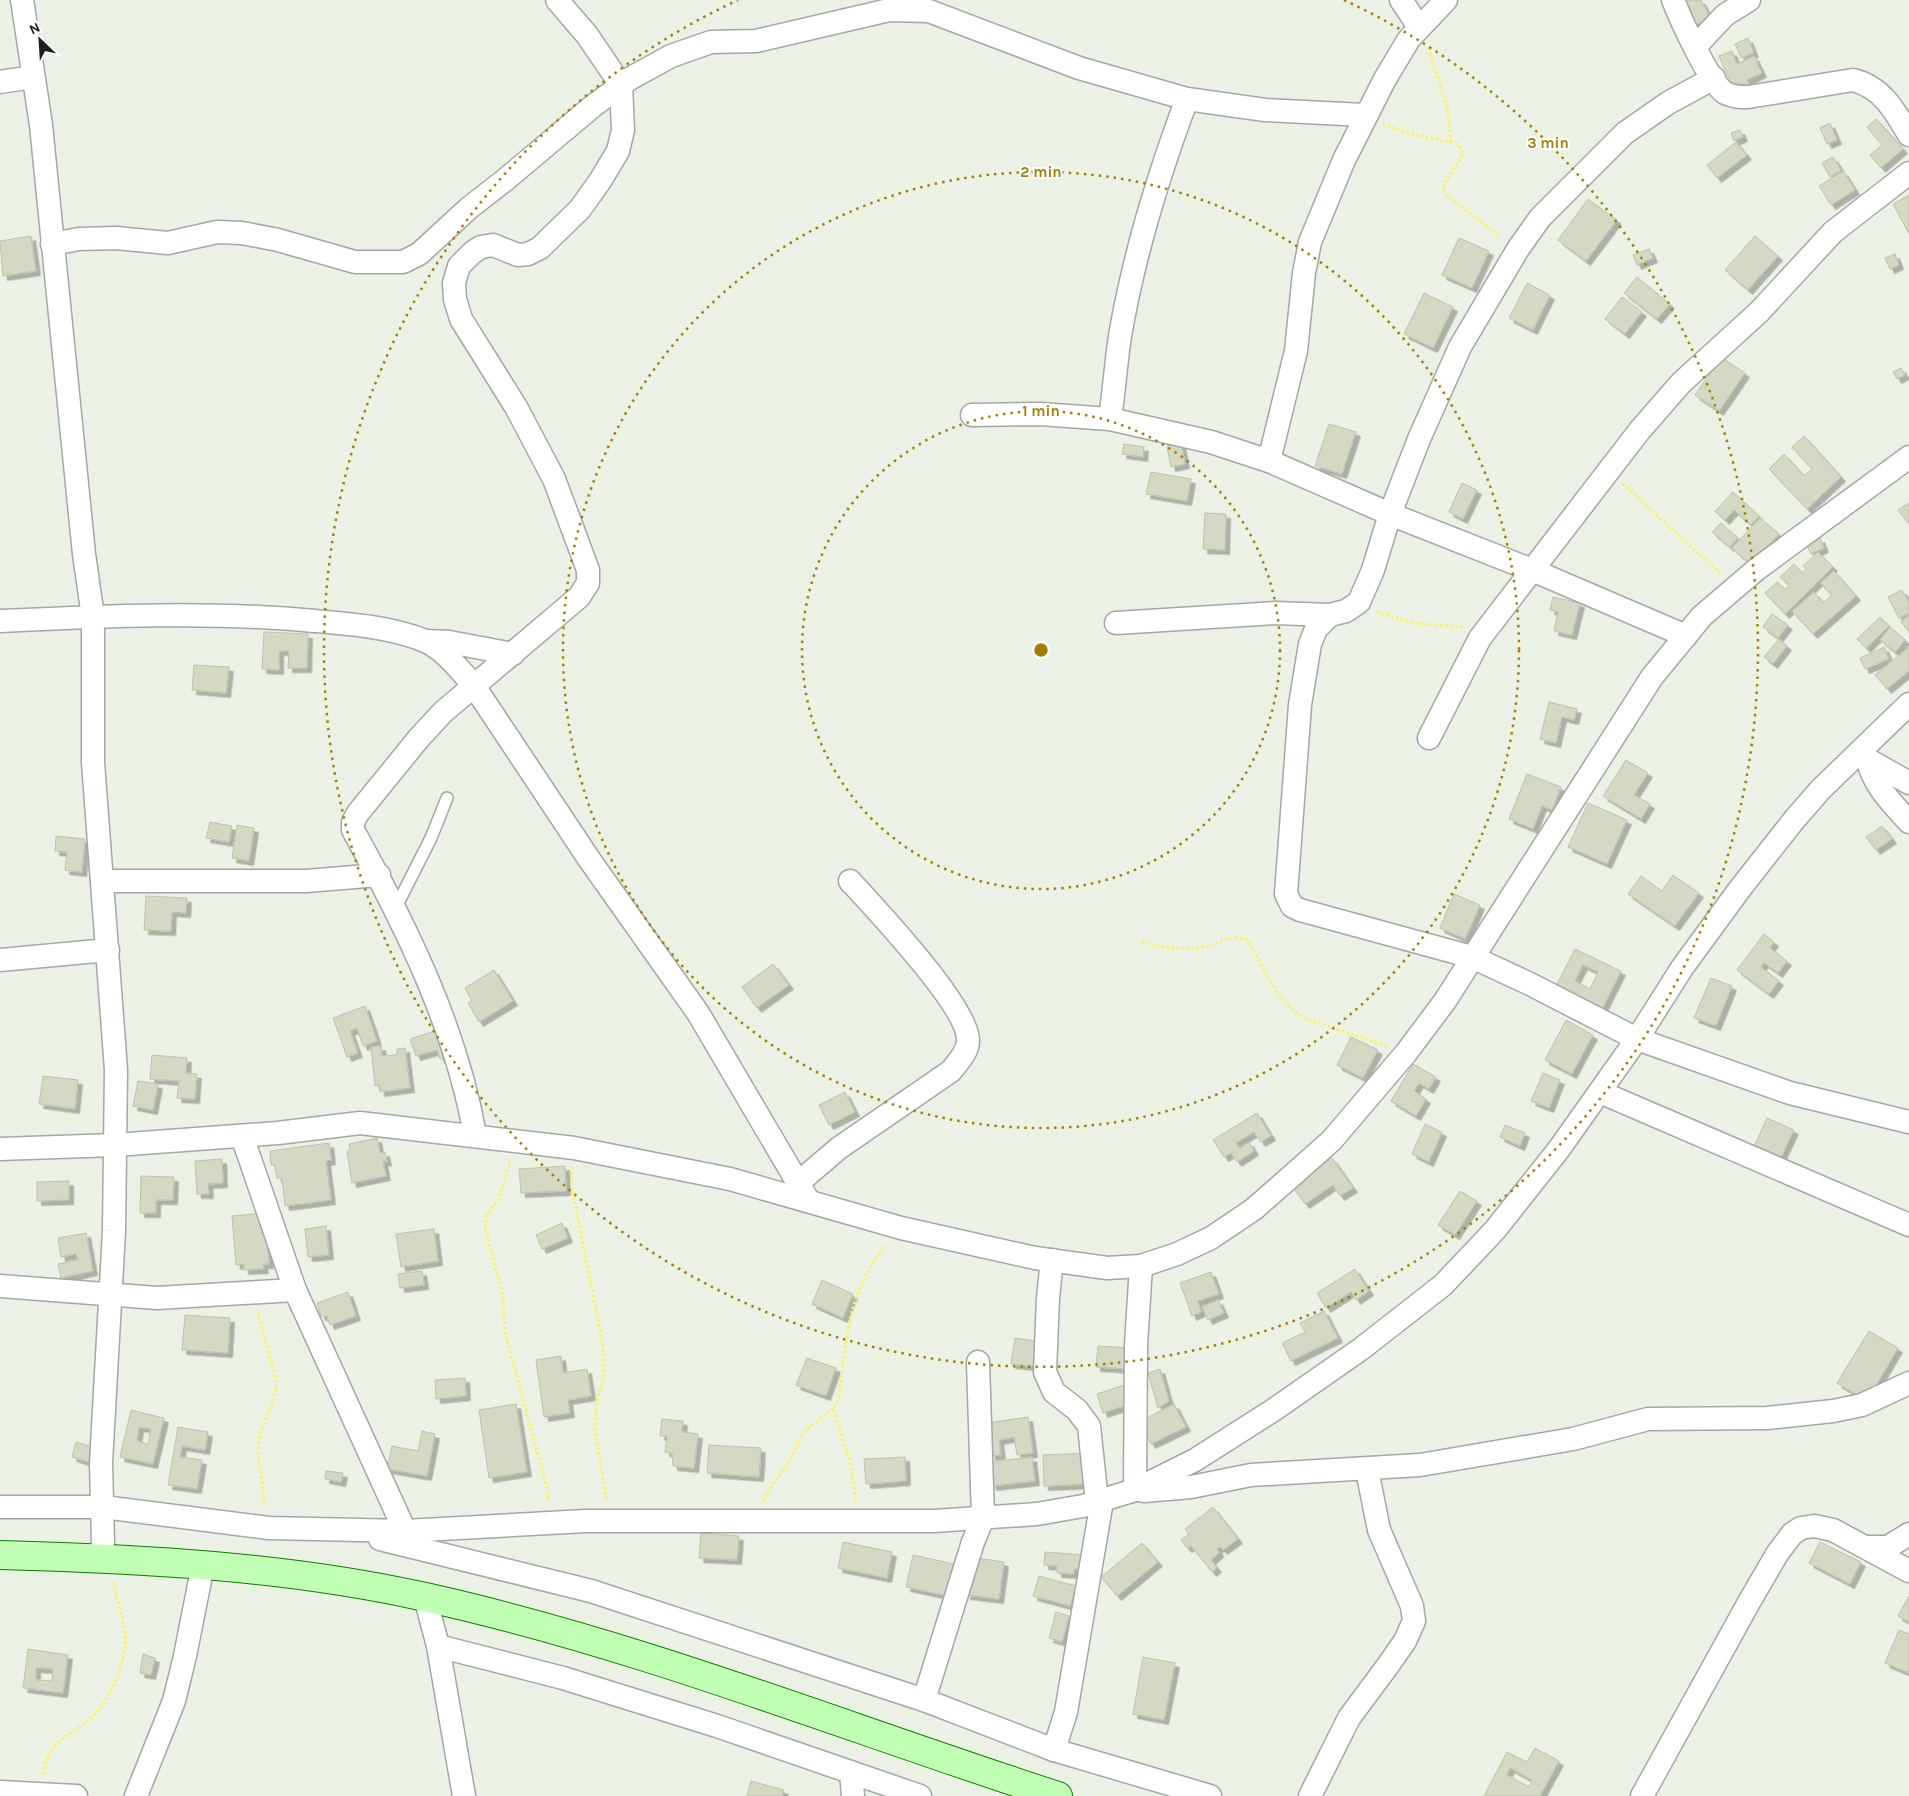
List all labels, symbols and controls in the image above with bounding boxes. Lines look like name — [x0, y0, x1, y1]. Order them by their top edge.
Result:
north arrow — [15, 15, 65, 65]
text: N — [27, 19, 43, 38]
text: 3 min — [1527, 134, 1569, 152]
text: 2 min — [1020, 163, 1062, 181]
text: 1 min — [1022, 402, 1060, 420]
centre of rings — [1032, 641, 1050, 659]

